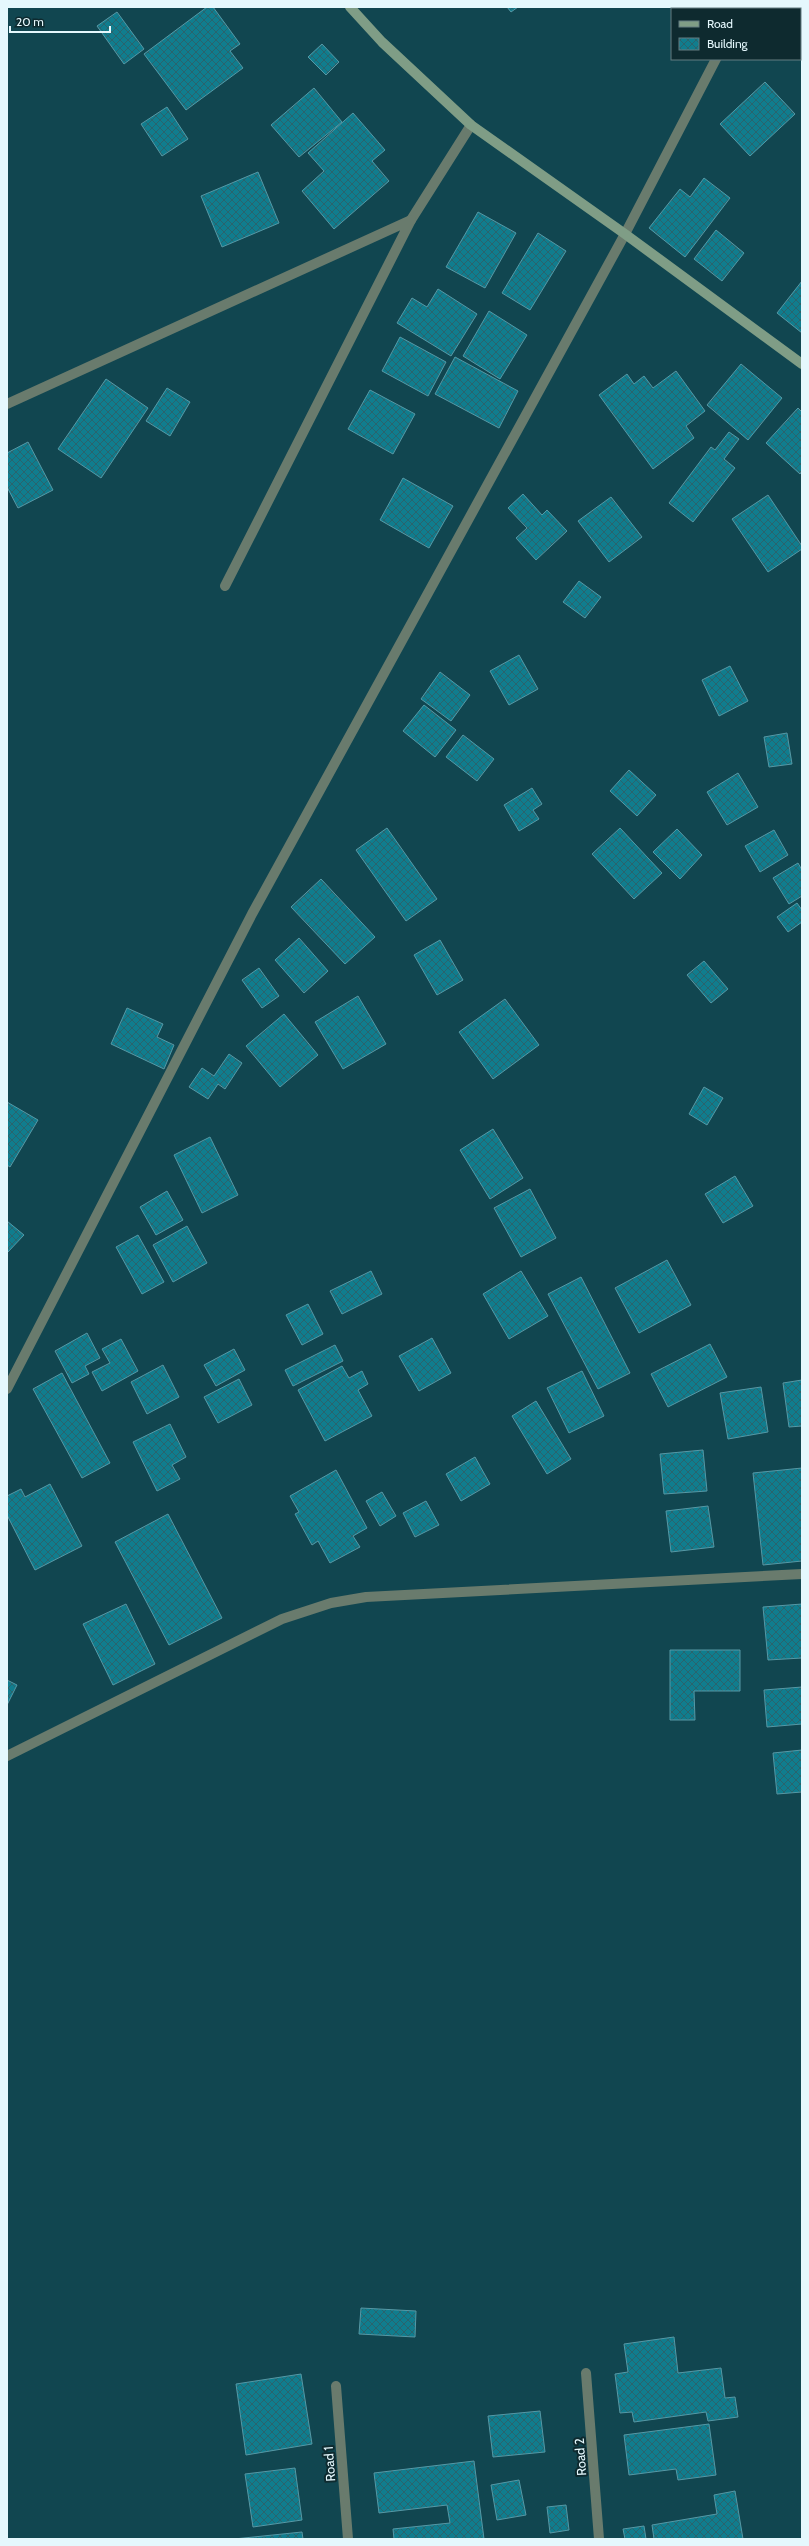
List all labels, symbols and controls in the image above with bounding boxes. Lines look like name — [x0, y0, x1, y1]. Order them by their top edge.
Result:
scale bar — [10, 8, 110, 34]
legend — [671, 8, 801, 60]
text: 20 m — [16, 14, 44, 29]
text: Road — [707, 16, 733, 31]
text: Building — [707, 36, 749, 51]
street label: Road 2 — [571, 2437, 589, 2476]
street label: Road 1 — [320, 2446, 338, 2482]

